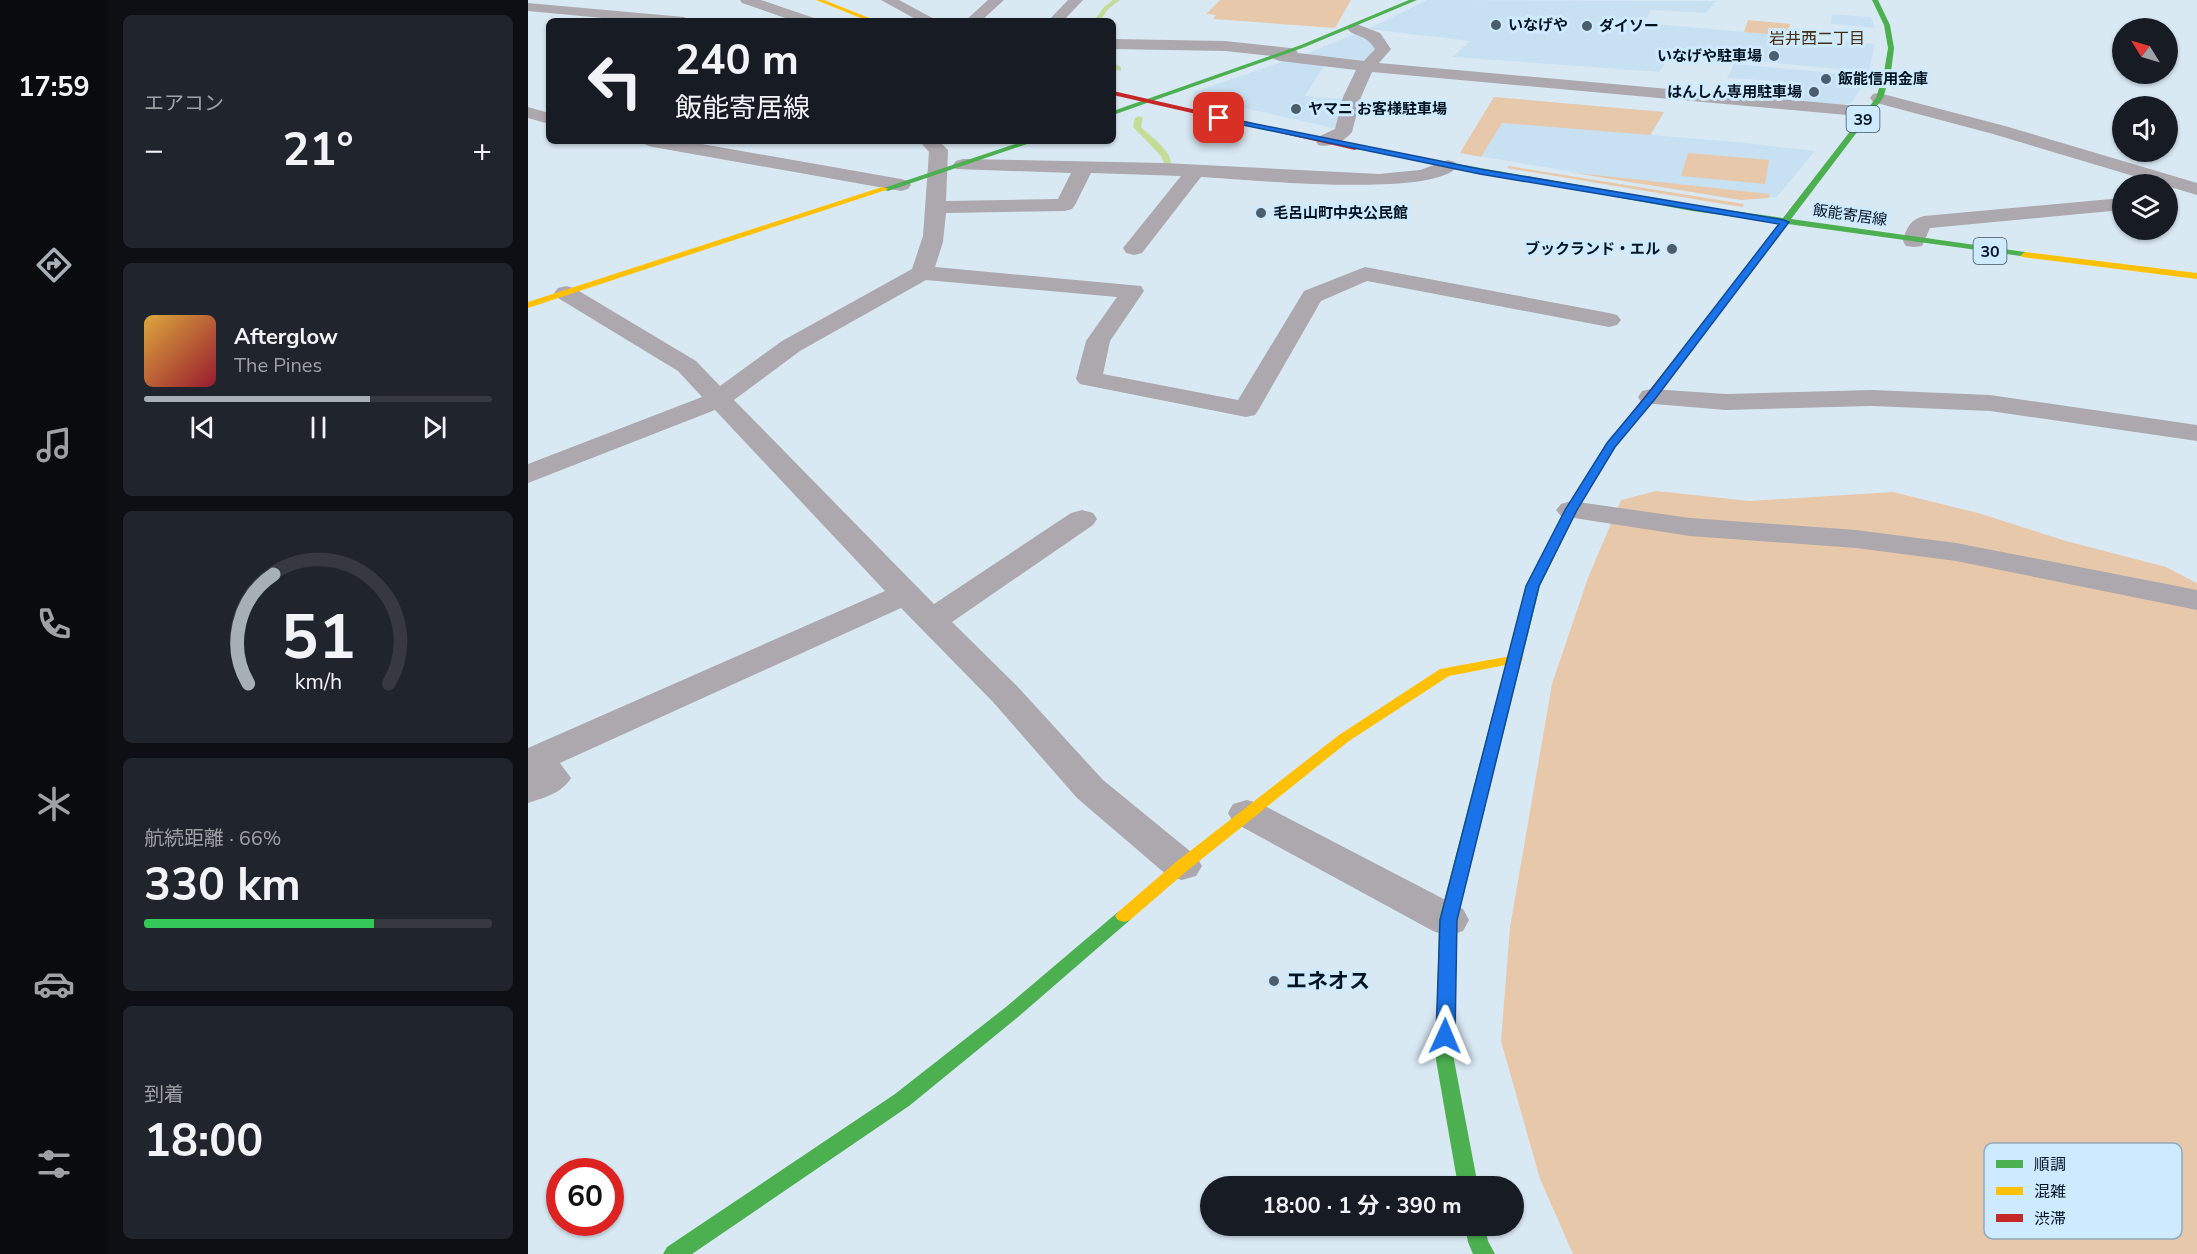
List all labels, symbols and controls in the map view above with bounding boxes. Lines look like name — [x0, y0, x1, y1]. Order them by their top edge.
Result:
place label: いなげや — [1508, 15, 1568, 35]
place label: ダイソー — [1599, 16, 1659, 36]
marker: いなげや — [1489, 18, 1503, 32]
north arrow — [2112, 18, 2178, 84]
map controls — [2112, 18, 2178, 240]
marker: ダイソー — [1580, 19, 1594, 33]
district label: 岩井西二丁目 — [1769, 28, 1865, 50]
text: 240 m — [675, 32, 799, 89]
icon: left — [576, 42, 654, 120]
place label: いなげや駐車場 — [1657, 46, 1762, 66]
marker: いなげや駐車場 — [1767, 49, 1781, 63]
text: 17:59 — [18, 69, 90, 106]
place label: 飯能信用金庫 — [1838, 69, 1928, 89]
marker: 飯能信用金庫 — [1819, 72, 1833, 86]
place label: はんしん専用駐車場 — [1667, 82, 1802, 102]
marker: はんしん専用駐車場 — [1807, 85, 1821, 99]
text: エアコン — [144, 90, 224, 117]
text: 飯能寄居線 — [675, 90, 810, 127]
pin — [1193, 92, 1244, 143]
button: sound — [2112, 96, 2178, 162]
place label: ヤマニ お客様駐車場 — [1308, 99, 1447, 119]
icon: arrive — [1202, 101, 1235, 134]
marker: ヤマニ お客様駐車場 — [1289, 102, 1303, 116]
road number: 39 — [1846, 106, 1880, 132]
text: 21° — [282, 120, 354, 181]
text: − — [144, 128, 164, 173]
text: + — [472, 128, 492, 173]
button: layers — [2112, 174, 2178, 240]
street label: 飯能寄居線 — [1811, 200, 1889, 230]
place label: 毛呂山町中央公民館 — [1273, 203, 1408, 223]
marker: 毛呂山町中央公民館 — [1254, 206, 1268, 220]
road number: 30 — [1974, 238, 2006, 264]
place label: ブックランド・エル — [1525, 239, 1660, 259]
marker: ブックランド・エル — [1665, 242, 1679, 256]
icon: directions — [33, 244, 75, 286]
text: Afterglow — [234, 322, 338, 352]
text: The Pines — [234, 352, 322, 379]
icon: previous — [186, 411, 219, 444]
icon: pause — [302, 411, 335, 444]
icon: next — [418, 411, 451, 444]
icon: music — [33, 424, 75, 466]
text: 51 — [281, 595, 355, 680]
icon: phone — [33, 603, 75, 645]
text: km/h — [294, 667, 342, 697]
icon: climate — [33, 783, 75, 825]
text: 航続距離 · 66% — [144, 825, 281, 852]
text: 330 km — [144, 855, 301, 916]
icon: car — [33, 963, 75, 1005]
place label: エネオス — [1286, 967, 1370, 995]
marker: エネオス — [1267, 974, 1281, 988]
position arrow — [1413, 1004, 1477, 1068]
text: 到着 — [144, 1081, 184, 1108]
text: 18:00 — [144, 1111, 263, 1172]
icon: filters — [33, 1143, 75, 1185]
legend — [1984, 1143, 2182, 1239]
text: 順調 — [2034, 1154, 2066, 1176]
speed limit sign: 60 — [546, 1158, 624, 1236]
text: 混雑 — [2034, 1181, 2066, 1203]
text: 18:00 · 1 分 · 390 m — [1263, 1191, 1461, 1221]
text: 渋滞 — [2034, 1208, 2066, 1230]

